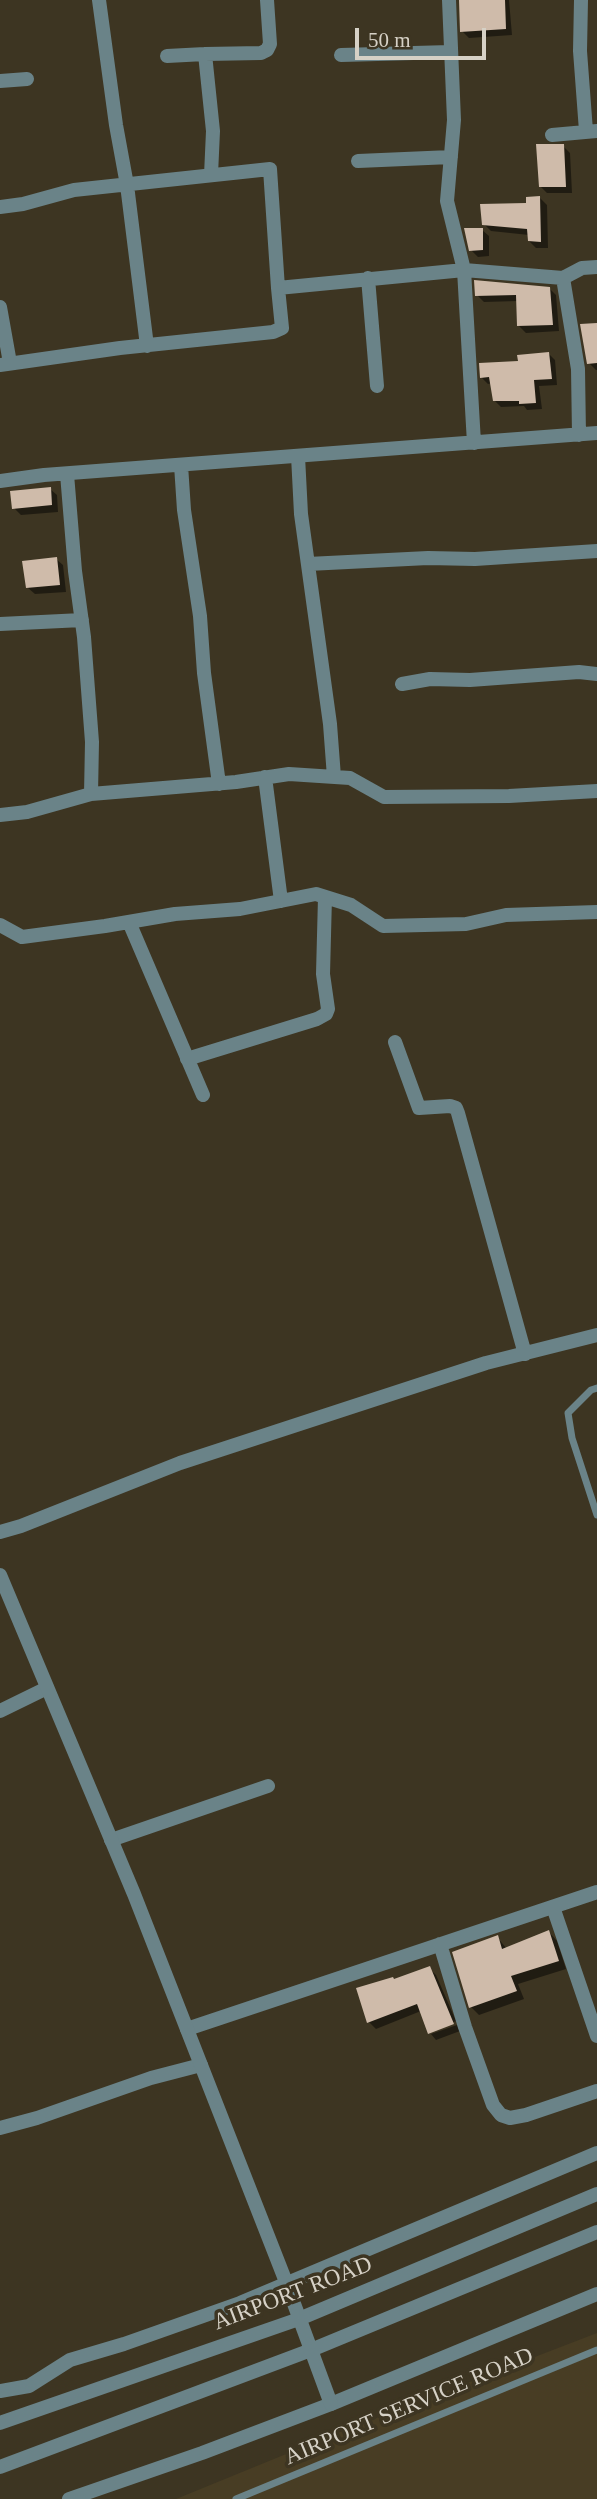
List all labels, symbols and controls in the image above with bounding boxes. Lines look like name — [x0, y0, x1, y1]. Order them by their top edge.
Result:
scale bar — [359, 14, 490, 58]
text: 50 m — [368, 28, 411, 52]
street label: AIRPORT ROAD — [210, 2251, 376, 2337]
street label: AIRPORT SERVICE ROAD — [280, 2342, 538, 2472]

